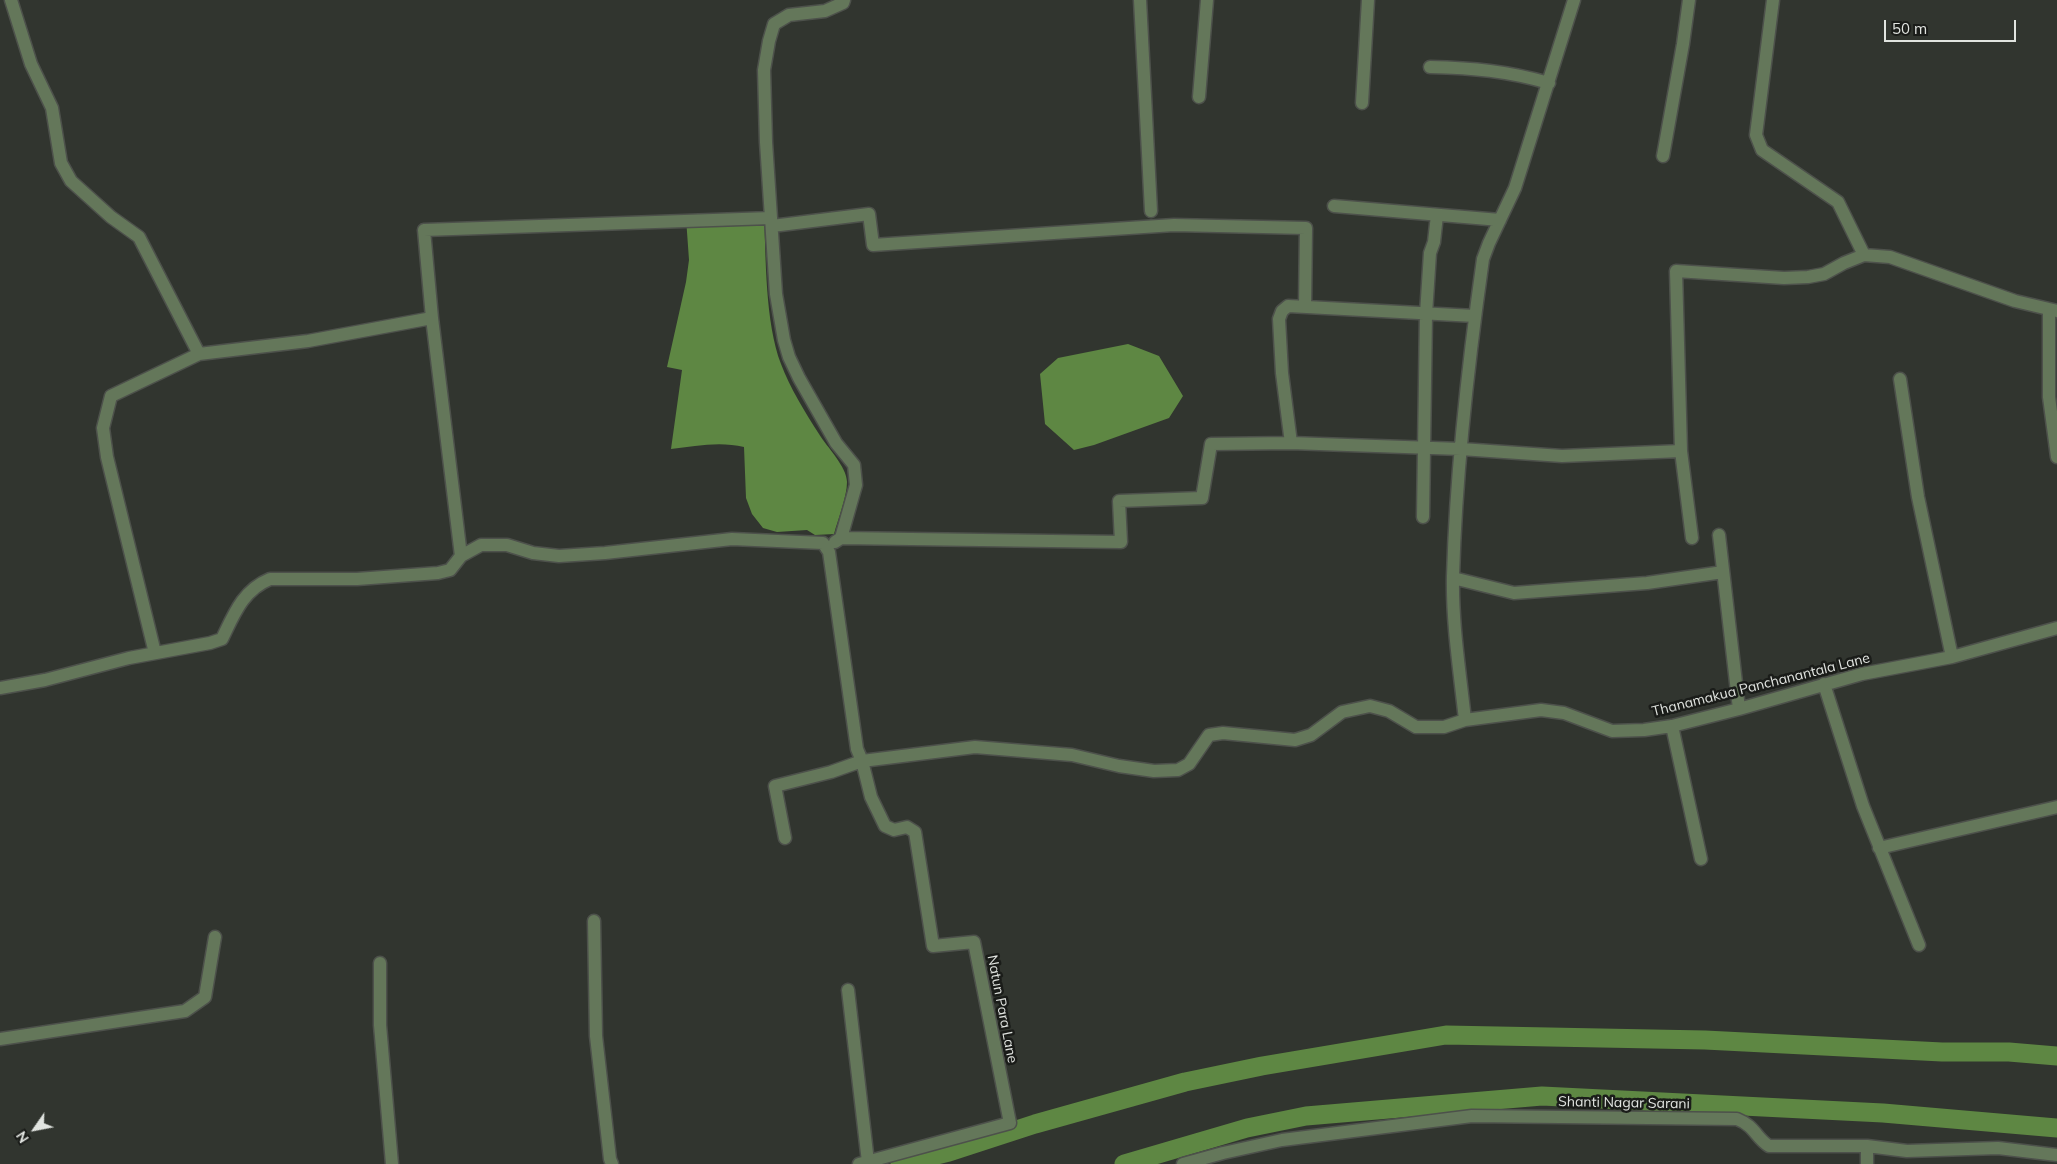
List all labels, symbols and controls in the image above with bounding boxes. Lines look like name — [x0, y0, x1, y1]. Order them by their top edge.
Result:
scale bar — [1887, 10, 2020, 42]
text: 50 m — [1892, 19, 1927, 38]
street label: Thanamakua Panchanantala Lane — [1650, 650, 1872, 720]
street label: Natun Para Lane — [983, 954, 1021, 1064]
street label: Shanti Nagar Sarani — [1558, 1093, 1690, 1113]
north arrow — [10, 1104, 60, 1154]
text: N — [12, 1128, 33, 1147]

